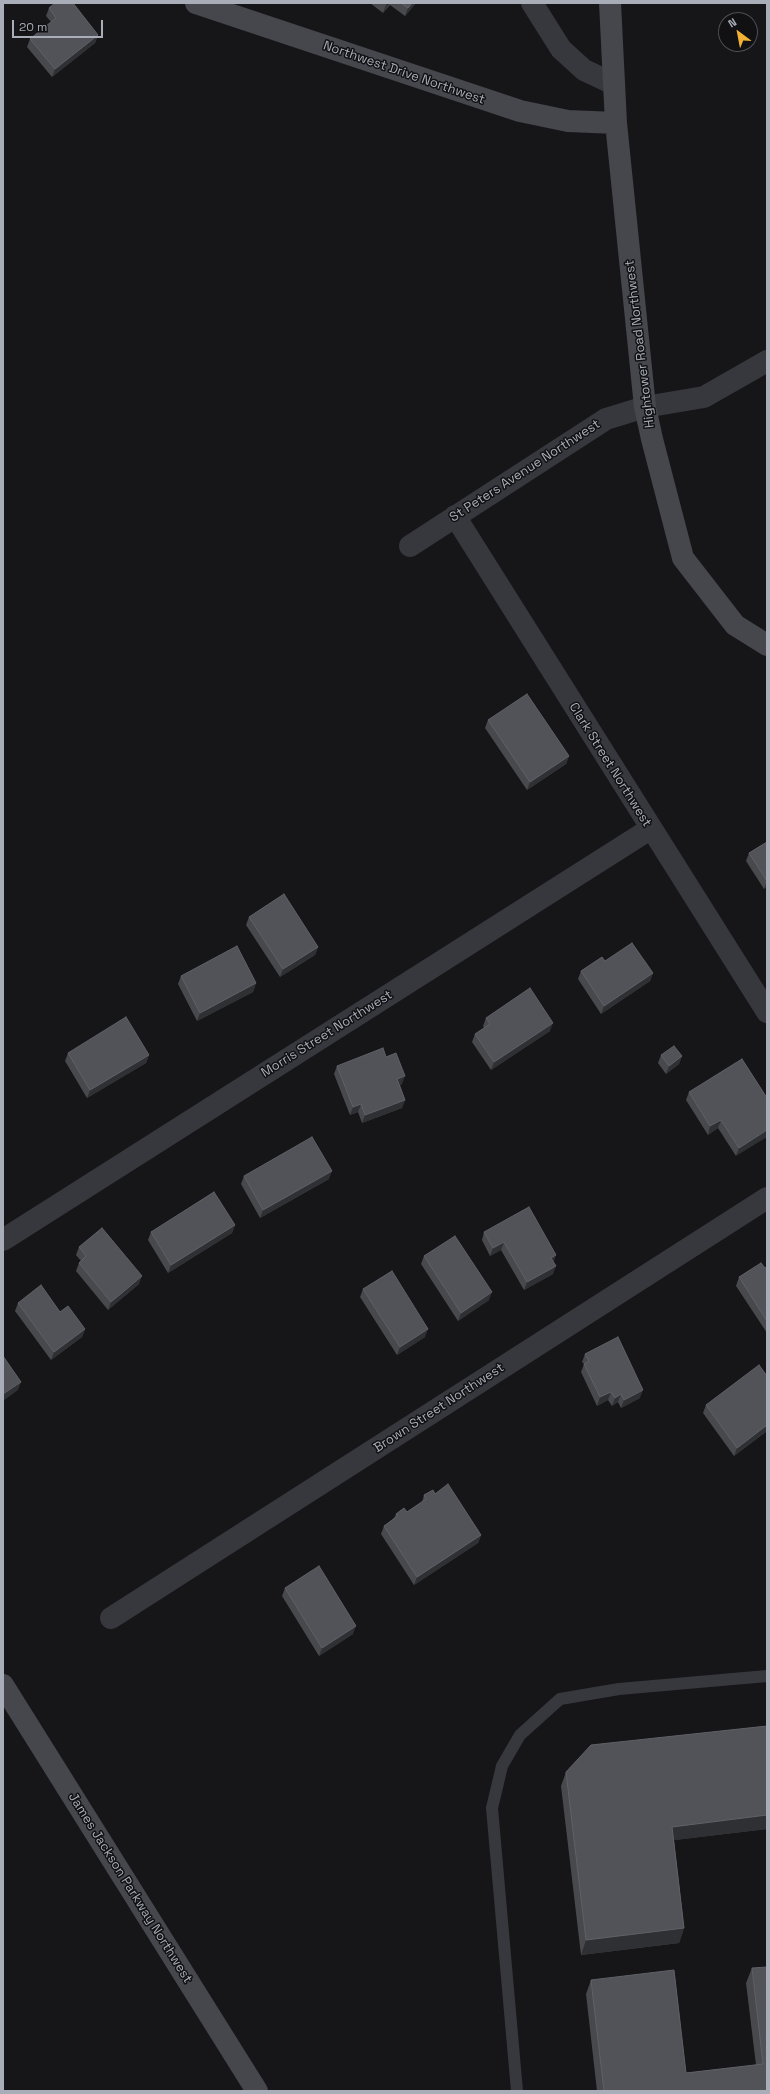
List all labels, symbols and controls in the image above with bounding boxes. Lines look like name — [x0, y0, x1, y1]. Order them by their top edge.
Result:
scale bar — [14, 12, 105, 38]
north arrow — [718, 12, 758, 52]
text: N — [725, 15, 739, 31]
text: 20 m — [19, 19, 47, 35]
street label: Northwest Drive Northwest — [321, 38, 487, 108]
street label: Hightower Road Northwest — [622, 259, 658, 429]
street label: St Peters Avenue Northwest — [447, 417, 603, 525]
street label: Clark Street Northwest — [565, 700, 655, 830]
street label: Morris Street Northwest — [259, 987, 395, 1081]
street label: Brown Street Northwest — [371, 1360, 507, 1456]
street label: James Jackson Parkway Northwest — [65, 1790, 195, 1986]

